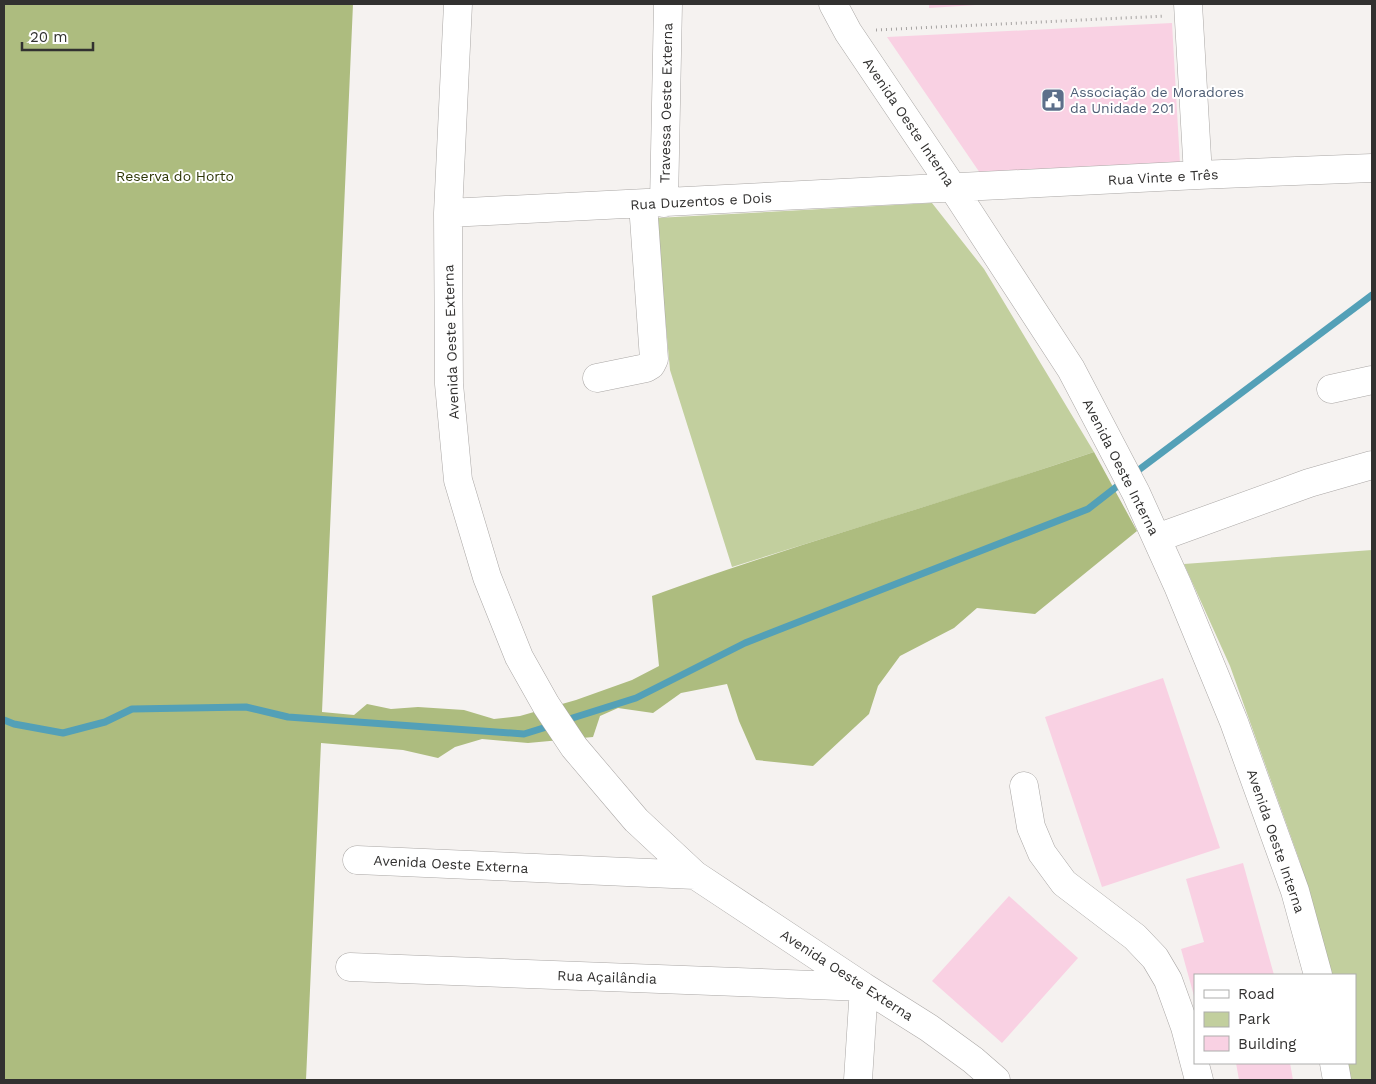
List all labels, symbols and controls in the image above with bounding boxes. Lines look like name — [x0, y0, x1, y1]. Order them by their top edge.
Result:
scale bar — [22, 20, 94, 52]
street label: Travessa Oeste Externa — [657, 23, 675, 183]
text: 20 m — [30, 28, 68, 46]
street label: Avenida Oeste Interna — [860, 55, 958, 189]
place label: Associação de Moradores da Unidade 201 — [1070, 84, 1244, 116]
public building icon: Associação de Moradores da Unidade 201 — [1040, 87, 1066, 113]
street label: Rua Vinte e Três — [1107, 166, 1219, 188]
park label: Reserva do Horto — [116, 168, 234, 184]
street label: Rua Duzentos e Dois — [630, 189, 772, 213]
street label: Avenida Oeste Externa — [440, 264, 462, 420]
street label: Avenida Oeste Interna — [1080, 396, 1162, 538]
street label: Avenida Oeste Interna — [1244, 767, 1308, 915]
street label: Avenida Oeste Externa — [373, 852, 529, 876]
street label: Avenida Oeste Externa — [778, 926, 916, 1024]
street label: Rua Açailândia — [557, 967, 657, 987]
legend — [1194, 974, 1356, 1064]
text: Road — [1238, 985, 1275, 1003]
text: Park — [1238, 1010, 1271, 1028]
text: Building — [1238, 1035, 1296, 1053]

